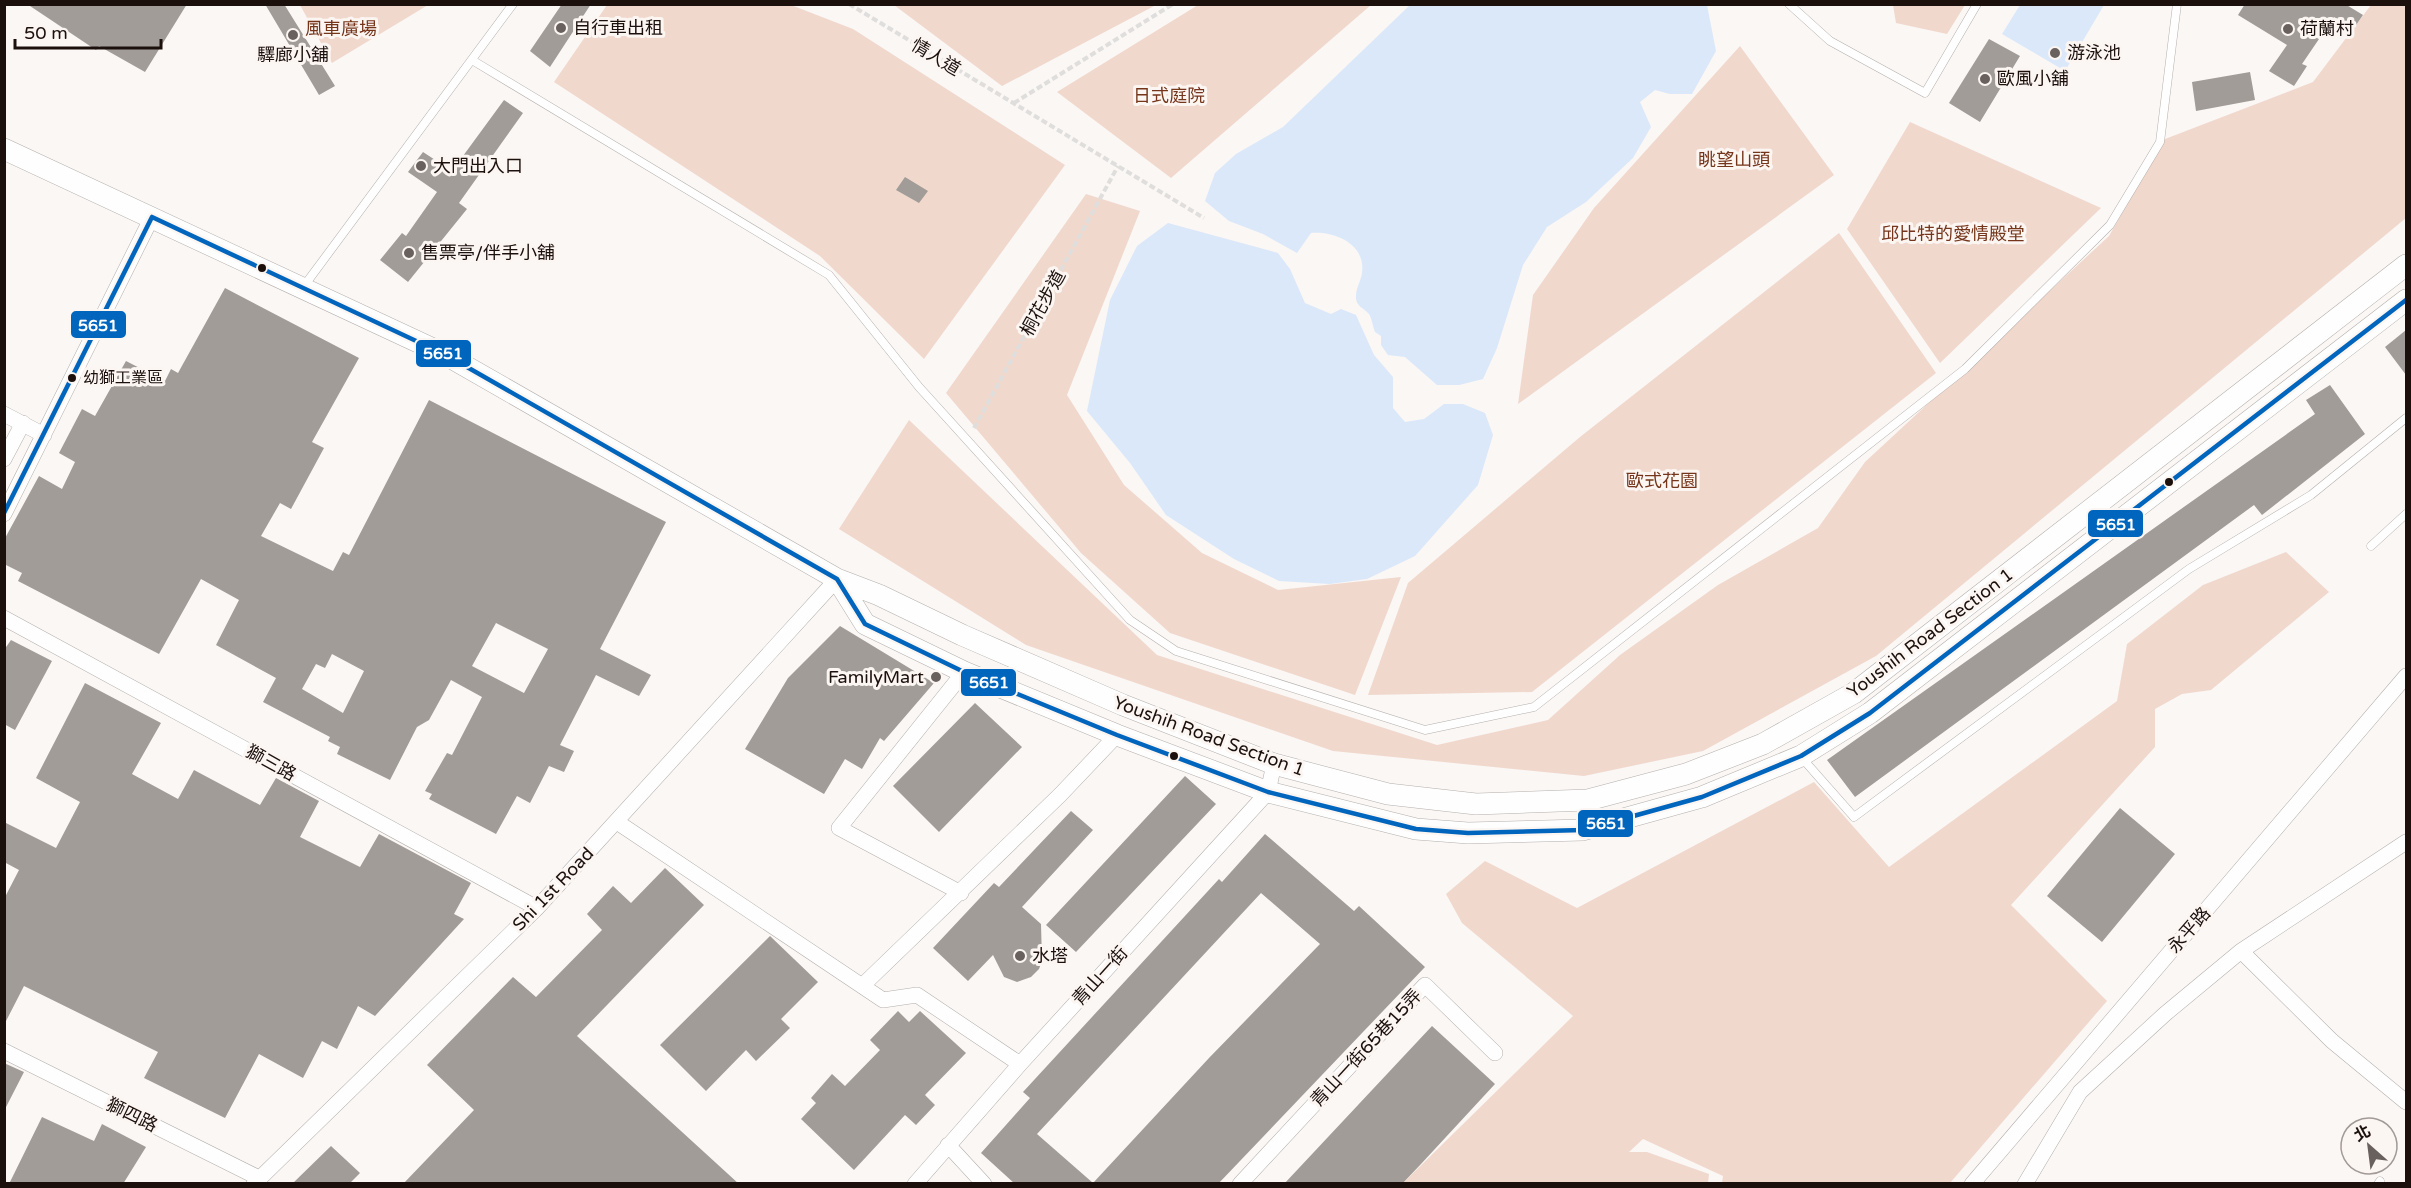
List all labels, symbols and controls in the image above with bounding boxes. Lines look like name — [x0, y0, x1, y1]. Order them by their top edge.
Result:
scale bar — [15, 12, 160, 50]
place label: 自行車出租 — [573, 17, 663, 39]
park label: 風車廣場 — [305, 18, 377, 40]
place label: 荷蘭村 — [2300, 18, 2354, 40]
marker: 自行車出租 — [554, 21, 568, 35]
text: 50 m — [24, 22, 68, 44]
marker: 荷蘭村 — [2281, 22, 2295, 36]
marker: 驛廊小舖 — [286, 28, 300, 42]
street label: 情人道 — [907, 34, 965, 80]
place label: 游泳池 — [2067, 42, 2121, 64]
place label: 驛廊小舖 — [257, 44, 329, 66]
marker: 游泳池 — [2048, 46, 2062, 60]
place label: 歐風小舖 — [1997, 68, 2069, 90]
marker: 歐風小舖 — [1978, 72, 1992, 86]
park label: 日式庭院 — [1133, 85, 1205, 107]
park label: 眺望山頭 — [1698, 149, 1770, 171]
place label: 大門出入口 — [433, 155, 523, 177]
marker: 大門出入口 — [414, 159, 428, 173]
park label: 邱比特的愛情殿堂 — [1881, 223, 2025, 245]
place label: 售票亭/伴手小舖 — [421, 242, 555, 264]
marker: 售票亭/伴手小舖 — [402, 246, 416, 260]
unlabelled marker — [256, 262, 268, 274]
street label: 桐花步道 — [1016, 266, 1070, 340]
line badge: 5651 — [70, 310, 127, 339]
text: 5651 — [78, 316, 118, 336]
line badge: 5651 — [415, 339, 472, 368]
text: 5651 — [423, 344, 463, 364]
place label: 幼獅工業區 — [83, 368, 163, 388]
marker: 幼獅工業區 — [66, 372, 78, 384]
park label: 歐式花園 — [1626, 470, 1698, 492]
unlabelled marker — [2163, 476, 2175, 488]
line badge: 5651 — [2087, 509, 2144, 538]
text: 5651 — [2096, 515, 2136, 535]
street label: Youshih Road Section 1 — [1843, 563, 2017, 703]
place label: FamilyMart — [828, 666, 924, 688]
line badge: 5651 — [960, 668, 1017, 697]
marker: FamilyMart — [929, 670, 943, 684]
text: 5651 — [969, 673, 1009, 693]
street label: Youshih Road Section 1 — [1110, 691, 1308, 781]
street label: 獅三路 — [242, 740, 300, 786]
unlabelled marker — [1168, 750, 1180, 762]
line badge: 5651 — [1577, 809, 1634, 838]
text: 5651 — [1586, 814, 1626, 834]
street label: Shi 1st Road — [508, 843, 598, 935]
street label: 永平路 — [2163, 902, 2215, 958]
street label: 青山一街 — [1068, 942, 1132, 1010]
place label: 水塔 — [1032, 945, 1068, 967]
marker: 水塔 — [1013, 949, 1027, 963]
street label: 青山一街65巷15弄 — [1306, 984, 1426, 1112]
street label: 獅四路 — [103, 1093, 161, 1137]
north arrow — [2339, 1116, 2399, 1176]
text: 北 — [2351, 1121, 2374, 1146]

